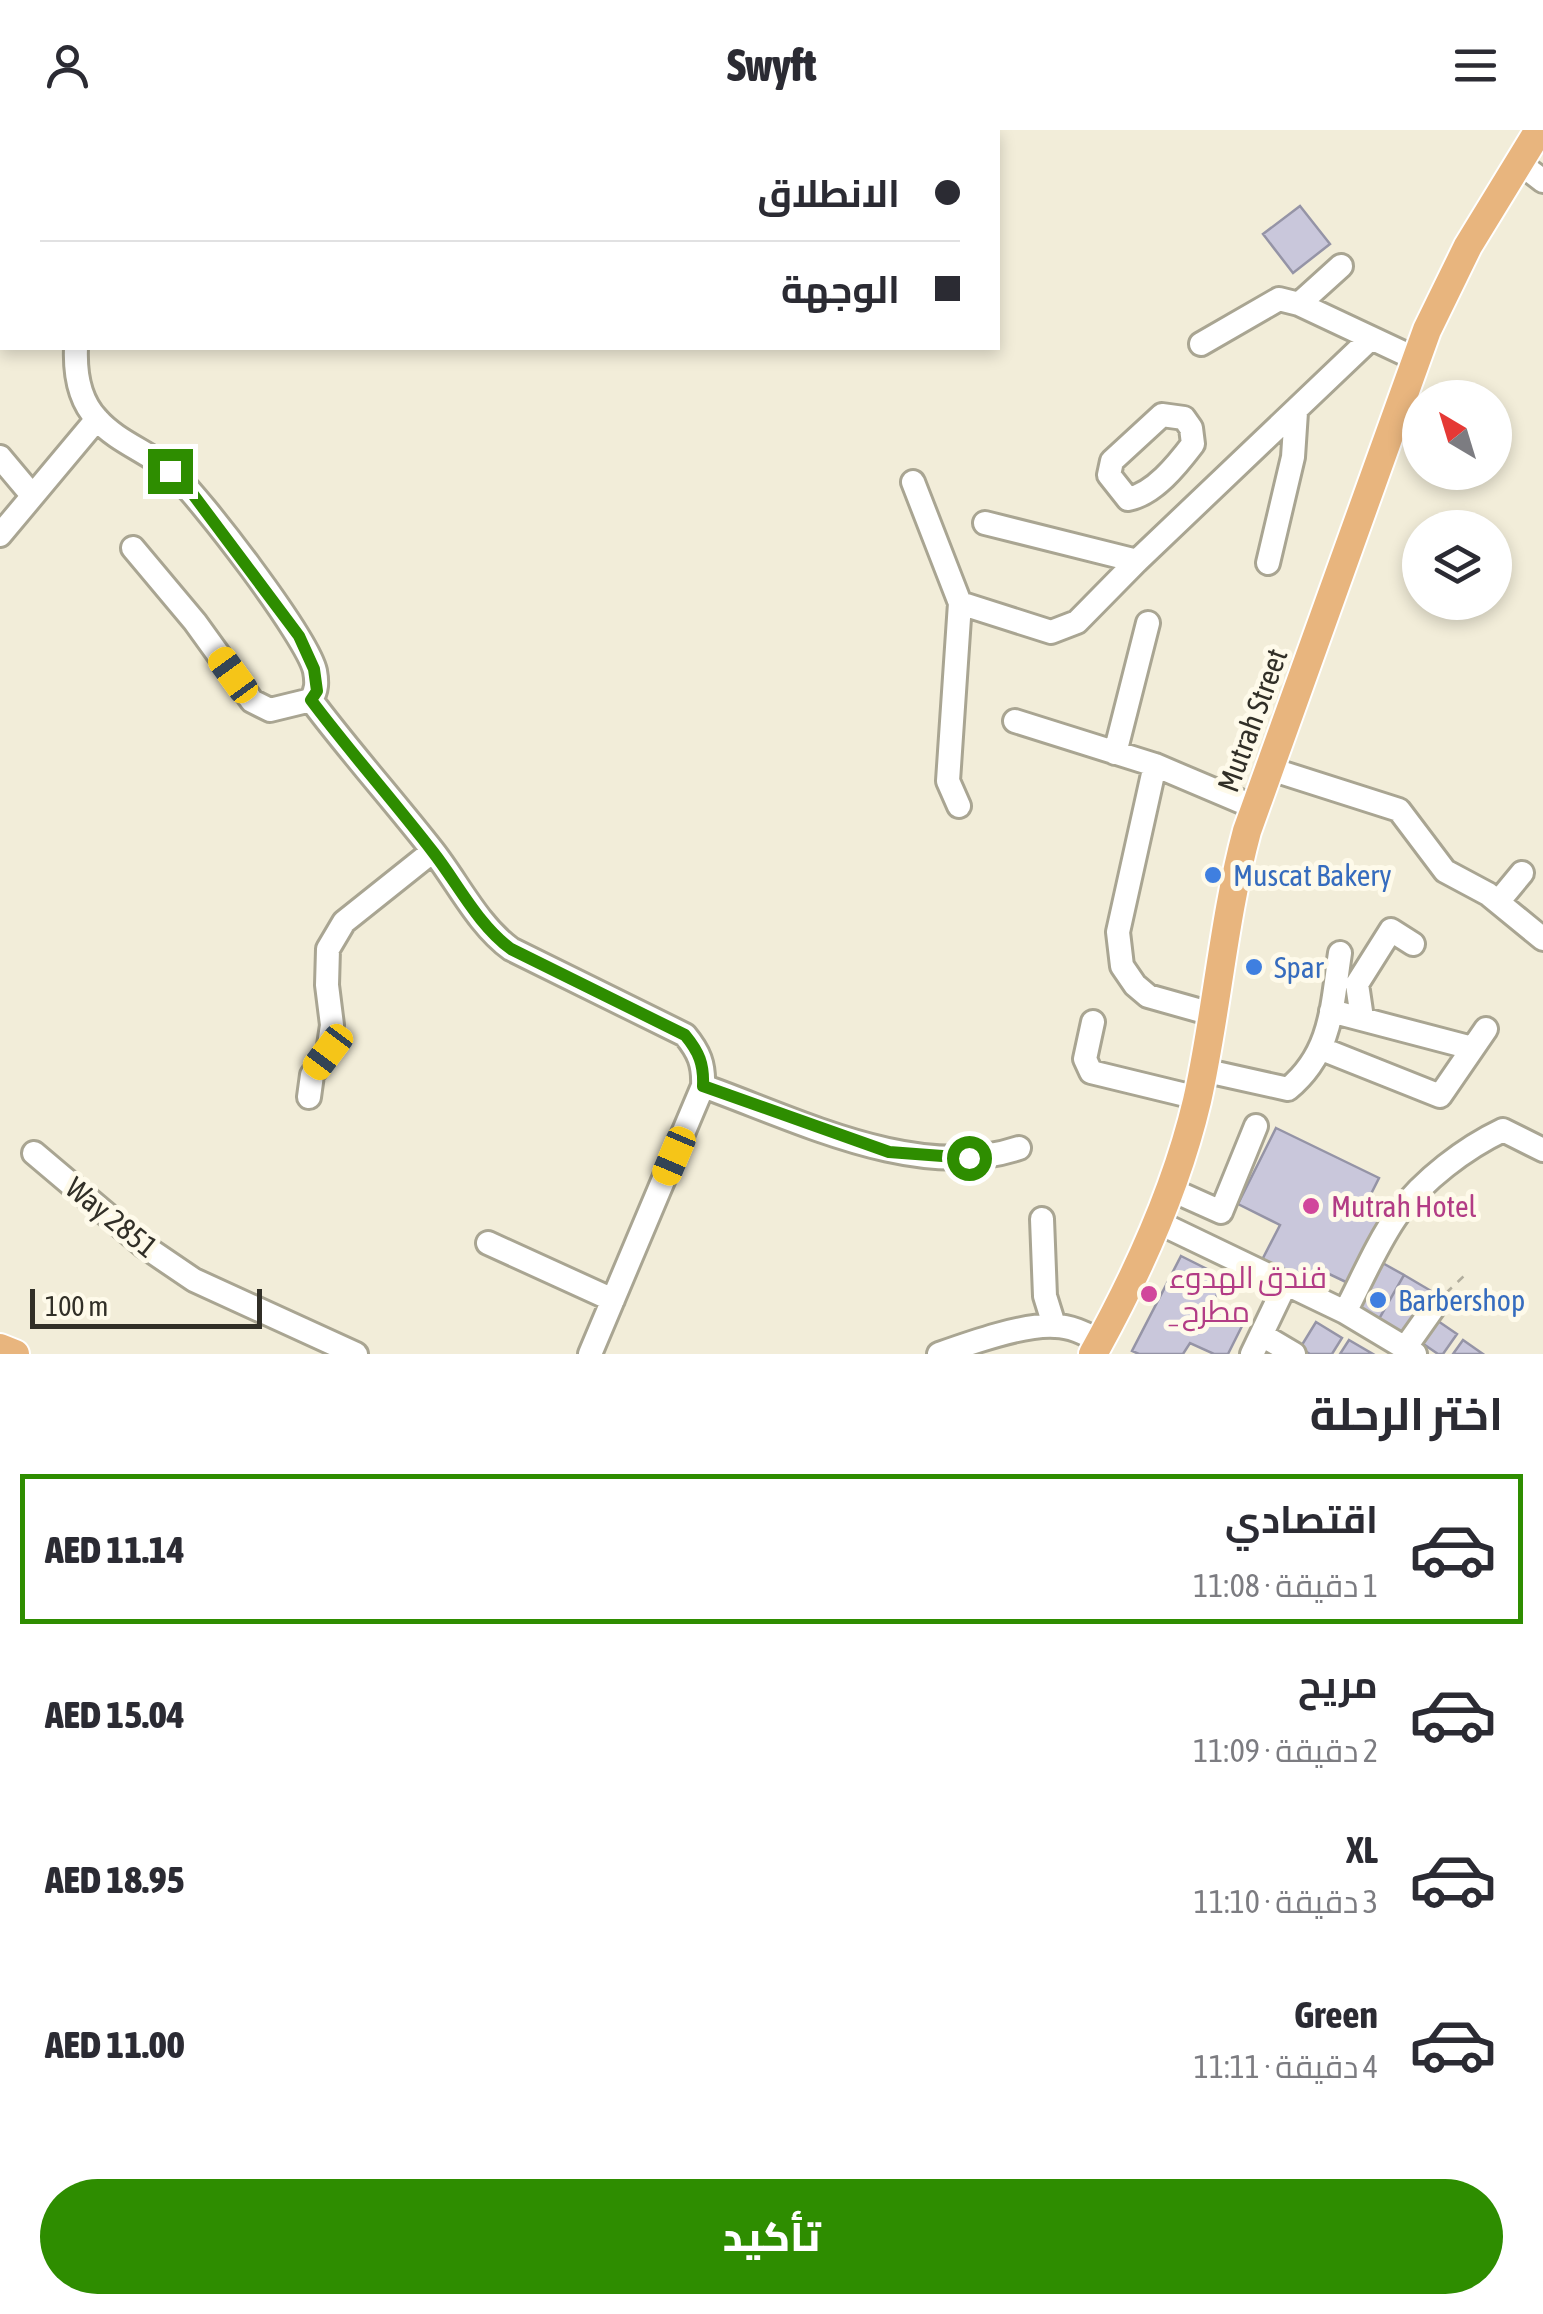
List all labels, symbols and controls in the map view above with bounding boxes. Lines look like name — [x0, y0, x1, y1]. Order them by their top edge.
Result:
icon: person — [40, 38, 95, 93]
icon: menu — [1448, 38, 1503, 93]
text: Swyft — [727, 39, 816, 91]
text: الانطلاق — [757, 172, 900, 215]
text: الوجهة — [781, 268, 900, 311]
north arrow — [1402, 380, 1512, 490]
map controls — [1402, 380, 1512, 620]
route end — [148, 449, 193, 494]
button: layers — [1402, 510, 1512, 620]
car — [203, 642, 263, 708]
street label: Mutrah Street — [1210, 644, 1294, 796]
place label: Muscat Bakery — [1233, 858, 1392, 892]
marker: Muscat Bakery — [1202, 864, 1224, 886]
place label: Spar — [1274, 950, 1325, 984]
marker: Spar — [1243, 956, 1265, 978]
car — [298, 1019, 358, 1085]
car — [648, 1123, 700, 1189]
route start — [947, 1136, 992, 1181]
street label: Way 2851 — [59, 1170, 165, 1264]
place label: Mutrah Hotel — [1331, 1189, 1477, 1223]
marker: Mutrah Hotel — [1300, 1195, 1322, 1217]
place label: فندق الهدوء _مطرح — [1168, 1260, 1327, 1332]
marker: فندق الهدوء _مطرح — [1138, 1283, 1160, 1305]
place label: Barbershop — [1398, 1283, 1525, 1317]
scale bar — [30, 1284, 262, 1328]
marker: Barbershop — [1367, 1289, 1389, 1311]
text: 100 m — [45, 1290, 108, 1322]
text: اختر الرحلة — [1310, 1388, 1503, 1440]
text: اقتصادي — [1225, 1498, 1378, 1541]
icon: car — [1408, 1504, 1498, 1594]
text: AED 11.14 — [45, 1528, 185, 1571]
text: 1 دقيقة · 11:08 — [1193, 1567, 1378, 1604]
text: مريح — [1298, 1663, 1378, 1706]
icon: car — [1408, 1669, 1498, 1759]
text: AED 15.04 — [45, 1693, 185, 1736]
text: 2 دقيقة · 11:09 — [1193, 1732, 1378, 1769]
text: XL — [1346, 1828, 1378, 1871]
icon: car — [1408, 1834, 1498, 1924]
text: AED 18.95 — [45, 1858, 185, 1901]
text: 3 دقيقة · 11:10 — [1194, 1883, 1378, 1920]
text: Green — [1294, 1993, 1378, 2036]
icon: car — [1408, 1999, 1498, 2089]
text: AED 11.00 — [45, 2023, 185, 2066]
text: 4 دقيقة · 11:11 — [1194, 2048, 1378, 2085]
button: تأكيد — [40, 2179, 1503, 2294]

